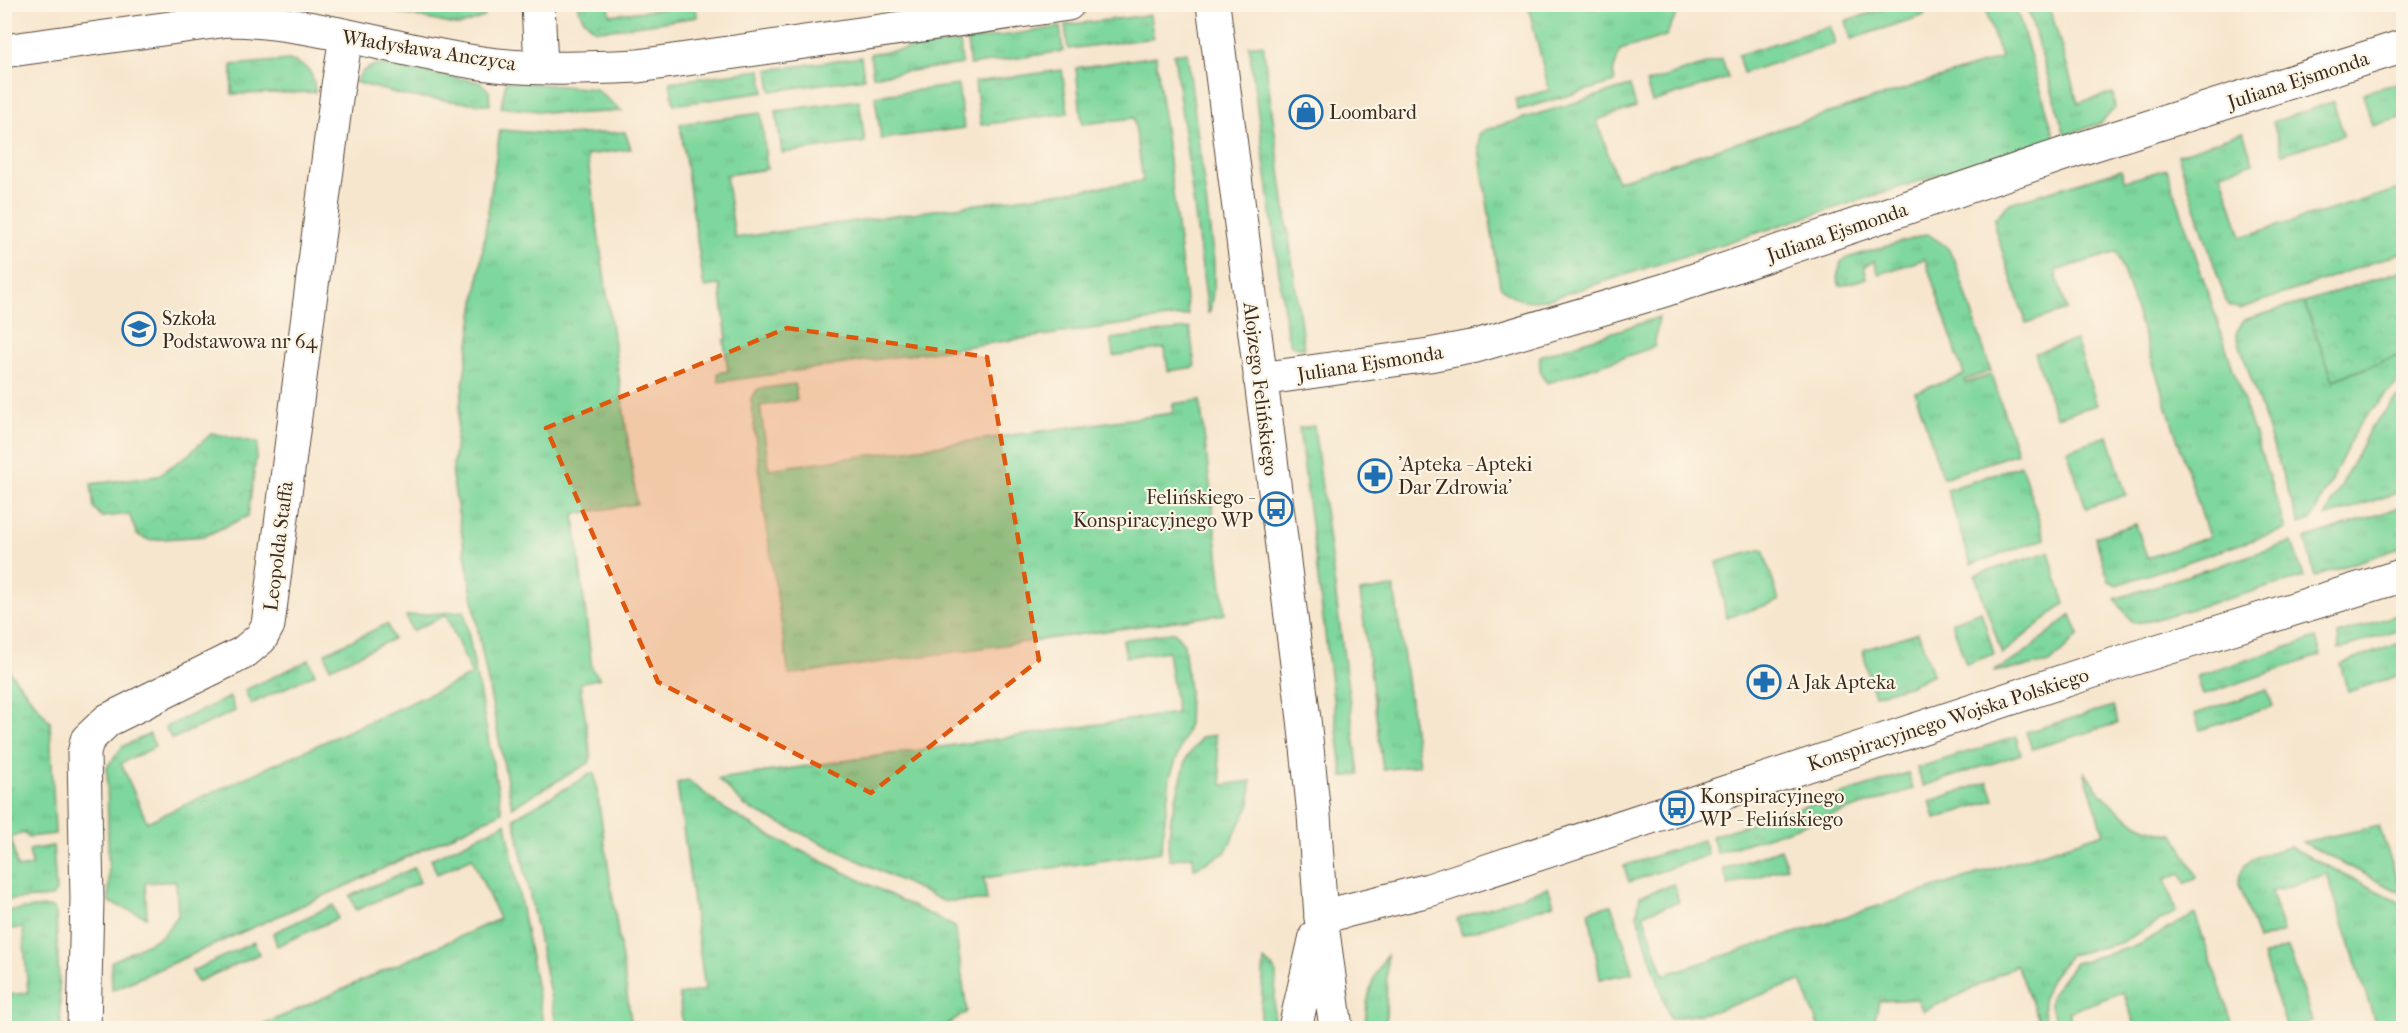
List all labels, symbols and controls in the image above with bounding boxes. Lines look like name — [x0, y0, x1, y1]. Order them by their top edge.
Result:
street label: Władysława Anczyca — [339, 25, 518, 76]
street label: Juliana Ejsmonda — [2223, 47, 2372, 115]
shop icon: Loombard — [1288, 94, 1324, 130]
place label: Loombard — [1329, 101, 1418, 124]
street label: Juliana Ejsmonda — [1762, 197, 1911, 268]
street label: Alojzego Felińskiego — [1238, 300, 1283, 477]
place label: Szkoła Podstawowa nr 64 — [162, 307, 319, 353]
school or university icon: Szkoła Podstawowa nr 64 — [121, 311, 157, 347]
street label: Juliana Ejsmonda — [1294, 340, 1445, 387]
place label: 'Apteka - Apteki Dar Zdrowia' — [1398, 453, 1533, 499]
pharmacy icon: 'Apteka - Apteki Dar Zdrowia' — [1357, 458, 1393, 494]
street label: Leopolda Staffa — [259, 479, 298, 612]
place label: Felińskiego - Konspiracyjnego WP — [1073, 486, 1256, 532]
bus stop icon: Felińskiego - Konspiracyjnego WP — [1258, 491, 1294, 527]
street label: Konspiracyjnego Wojska Polskiego — [1805, 663, 2092, 776]
pharmacy icon: A Jak Apteka — [1746, 664, 1782, 700]
place label: A Jak Apteka — [1786, 671, 1896, 694]
place label: Konspiracyjnego WP - Felińskiego — [1699, 785, 1844, 831]
bus stop icon: Konspiracyjnego WP - Felińskiego — [1659, 790, 1695, 826]

